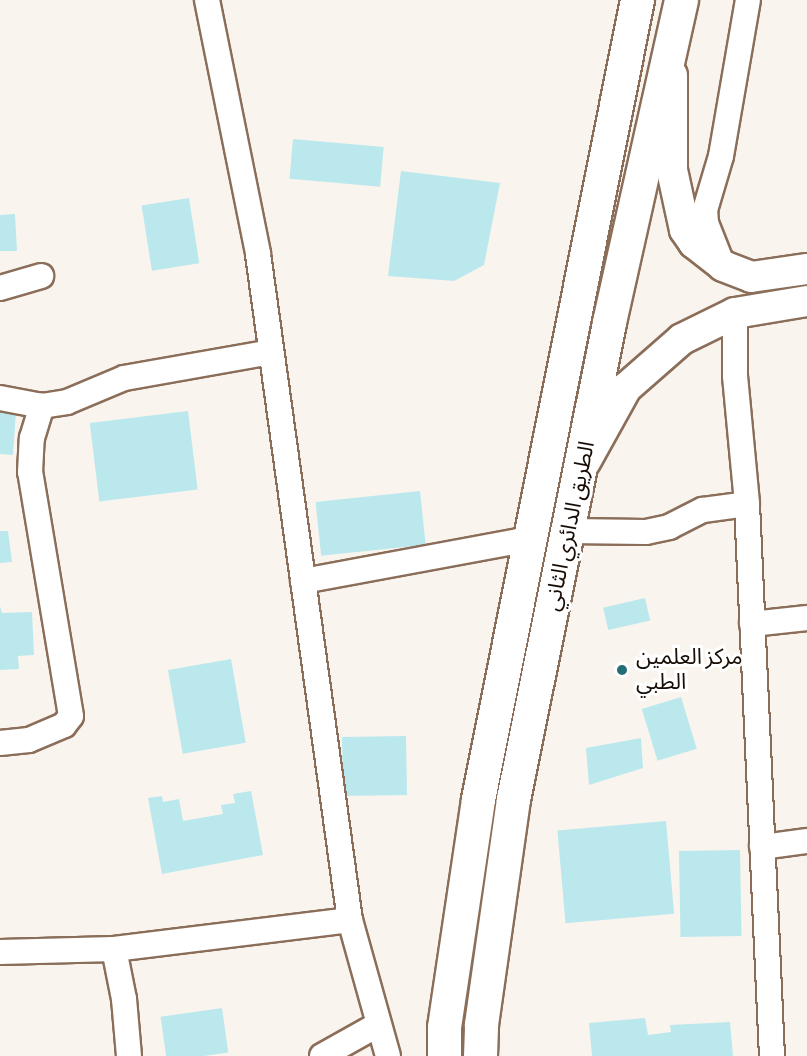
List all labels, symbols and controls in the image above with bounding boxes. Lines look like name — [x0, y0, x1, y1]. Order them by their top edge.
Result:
street label: الطريق الدائري الثاني — [539, 439, 601, 613]
place label: مركز العلمين الطبي — [636, 644, 743, 696]
marker: مركز العلمين الطبي — [613, 661, 631, 679]

